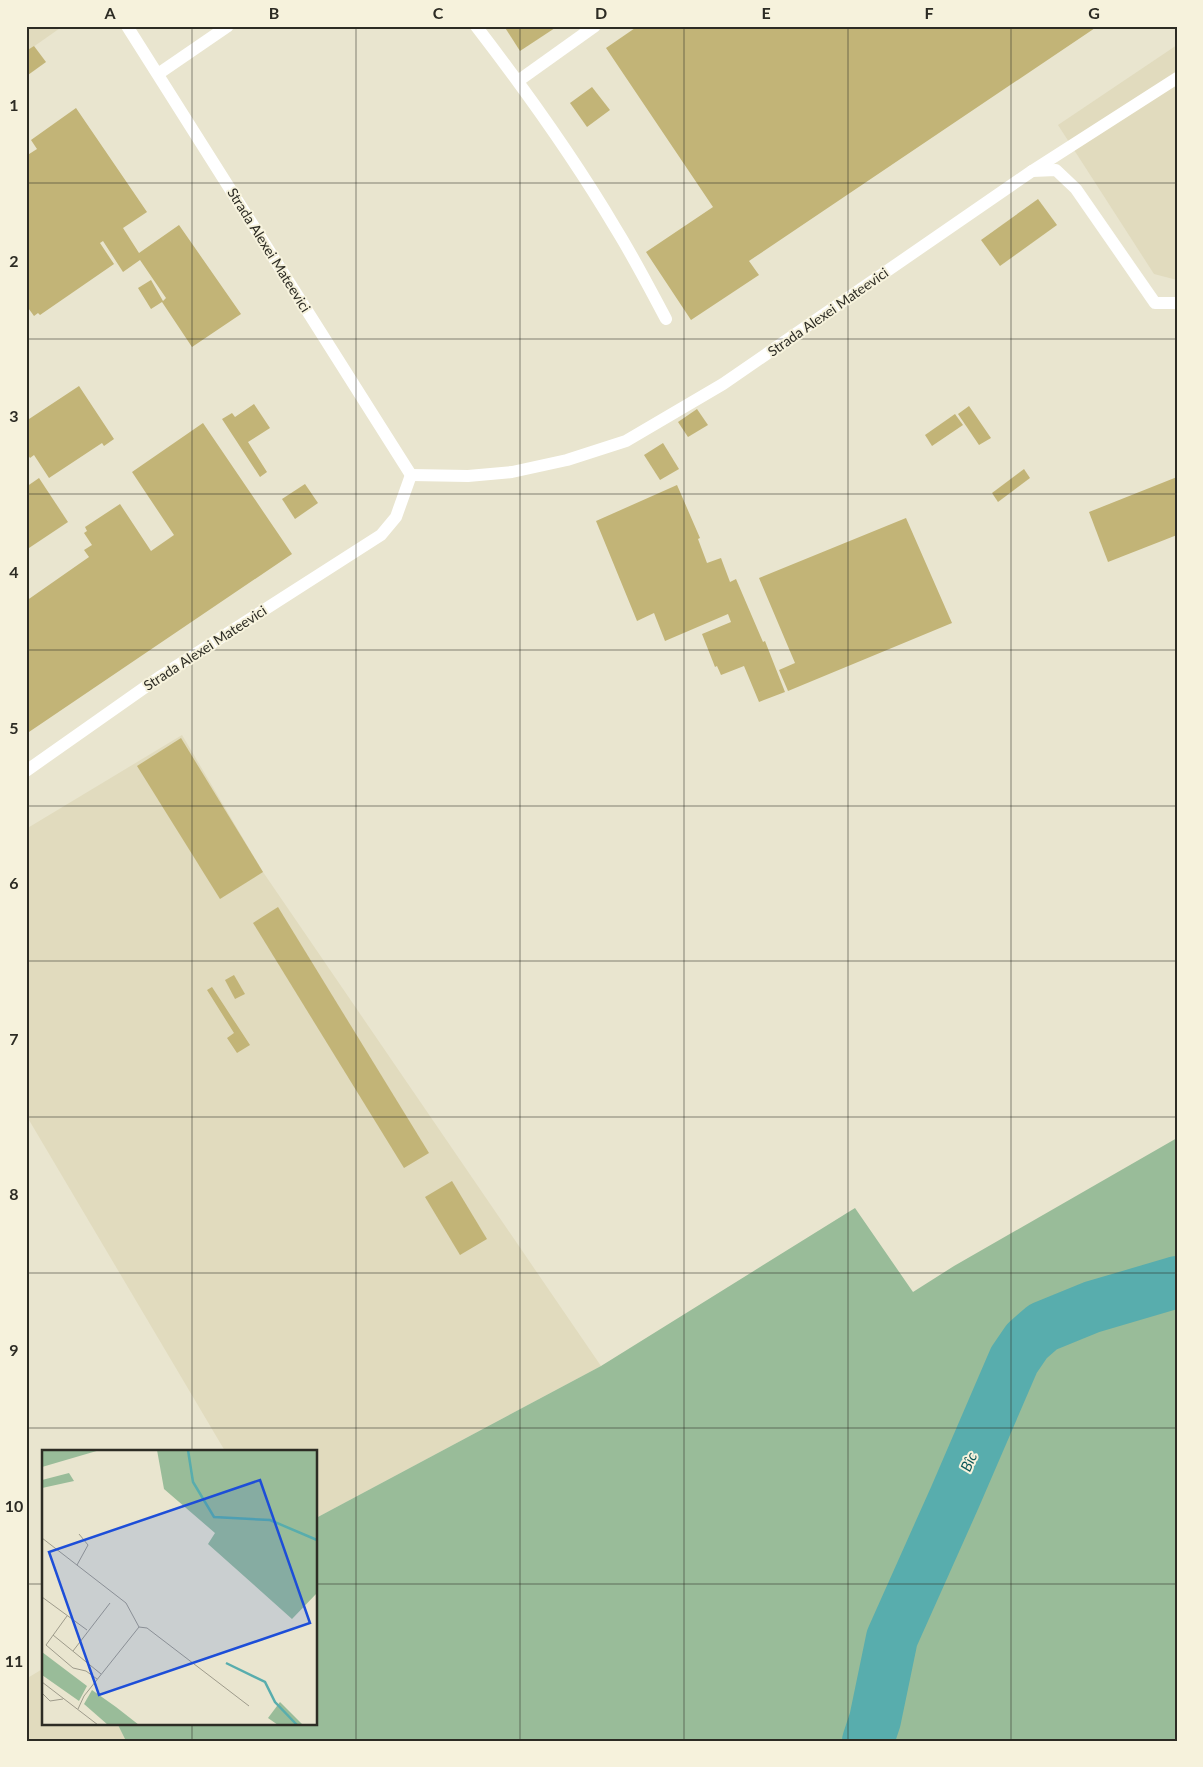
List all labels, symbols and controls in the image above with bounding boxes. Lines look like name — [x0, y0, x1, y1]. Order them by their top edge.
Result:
text: A — [103, 3, 116, 22]
text: B — [269, 3, 279, 22]
text: C — [433, 3, 444, 22]
text: D — [595, 3, 607, 22]
text: E — [761, 3, 771, 22]
text: F — [924, 3, 934, 22]
text: G — [1088, 3, 1100, 22]
text: 1 — [9, 95, 19, 114]
street label: Strada Alexei Mateevici — [224, 185, 315, 315]
text: 2 — [9, 251, 19, 270]
street label: Strada Alexei Mateevici — [764, 264, 891, 360]
text: 3 — [9, 406, 19, 425]
text: 4 — [9, 562, 19, 581]
street label: Strada Alexei Mateevici — [140, 601, 269, 694]
text: 5 — [9, 718, 19, 737]
text: 6 — [9, 873, 19, 892]
text: 7 — [9, 1029, 19, 1048]
text: 8 — [9, 1184, 19, 1203]
text: 9 — [9, 1340, 19, 1359]
water label: Bîc — [956, 1449, 980, 1474]
inset map — [42, 1450, 318, 1724]
text: 10 — [5, 1496, 23, 1515]
text: 11 — [5, 1651, 23, 1670]

